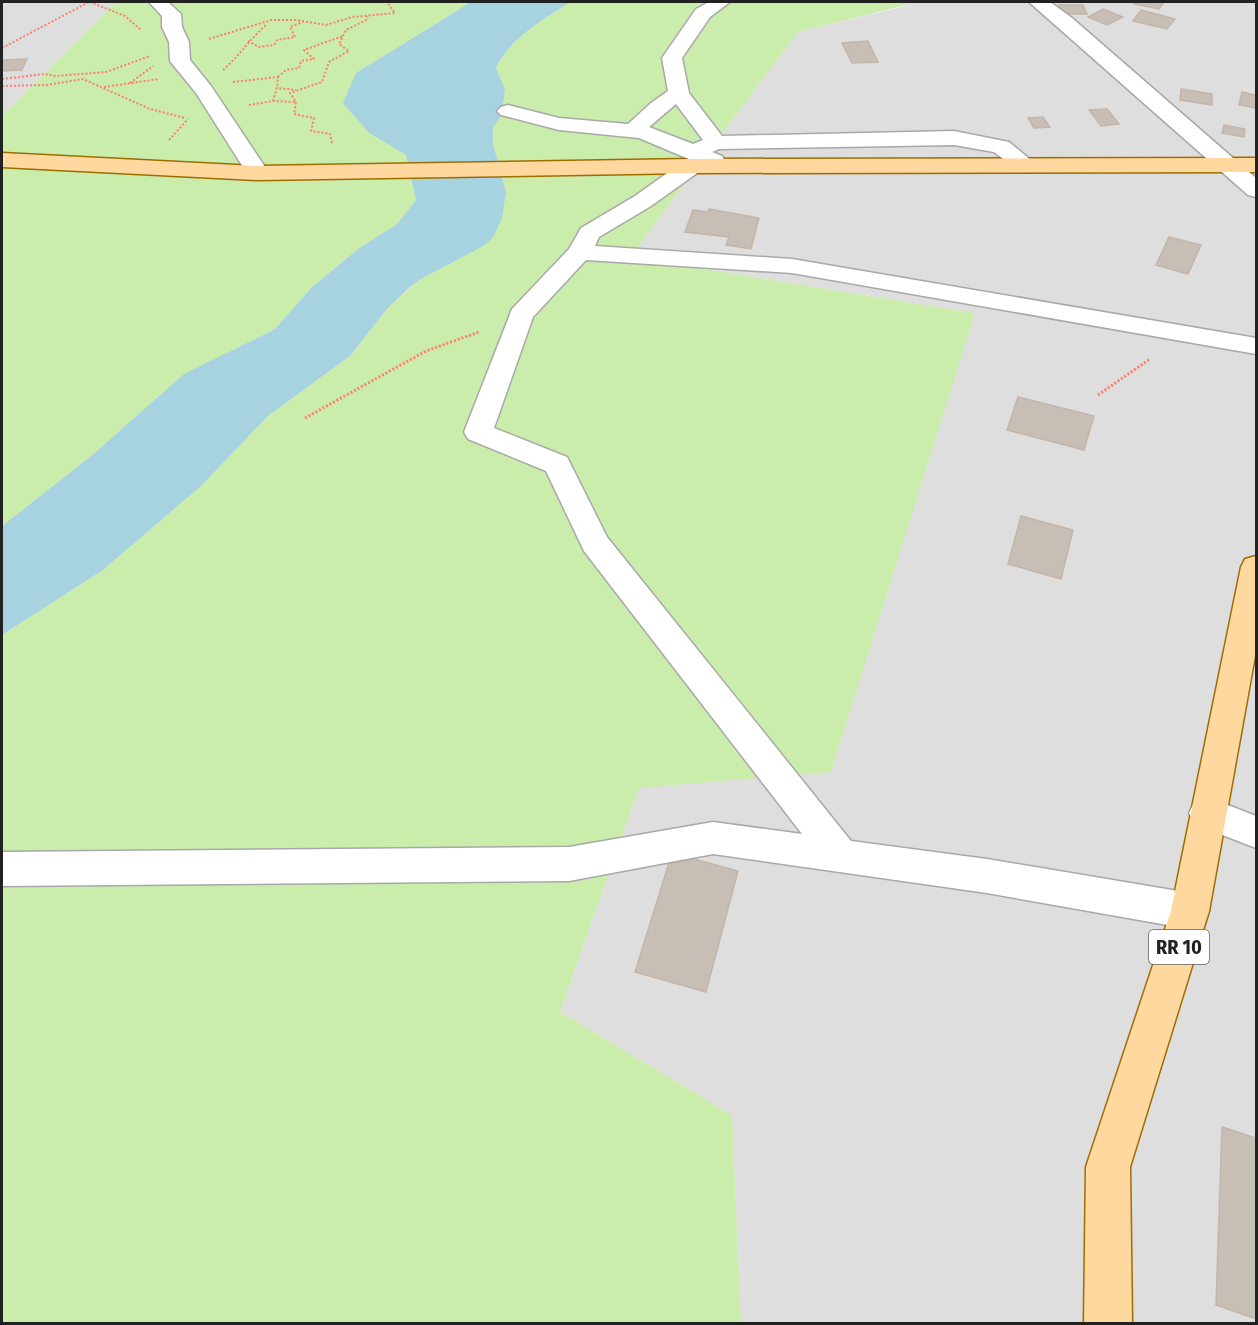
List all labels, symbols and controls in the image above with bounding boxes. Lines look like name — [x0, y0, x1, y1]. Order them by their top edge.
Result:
road number: RR 10 — [1149, 930, 1209, 964]

